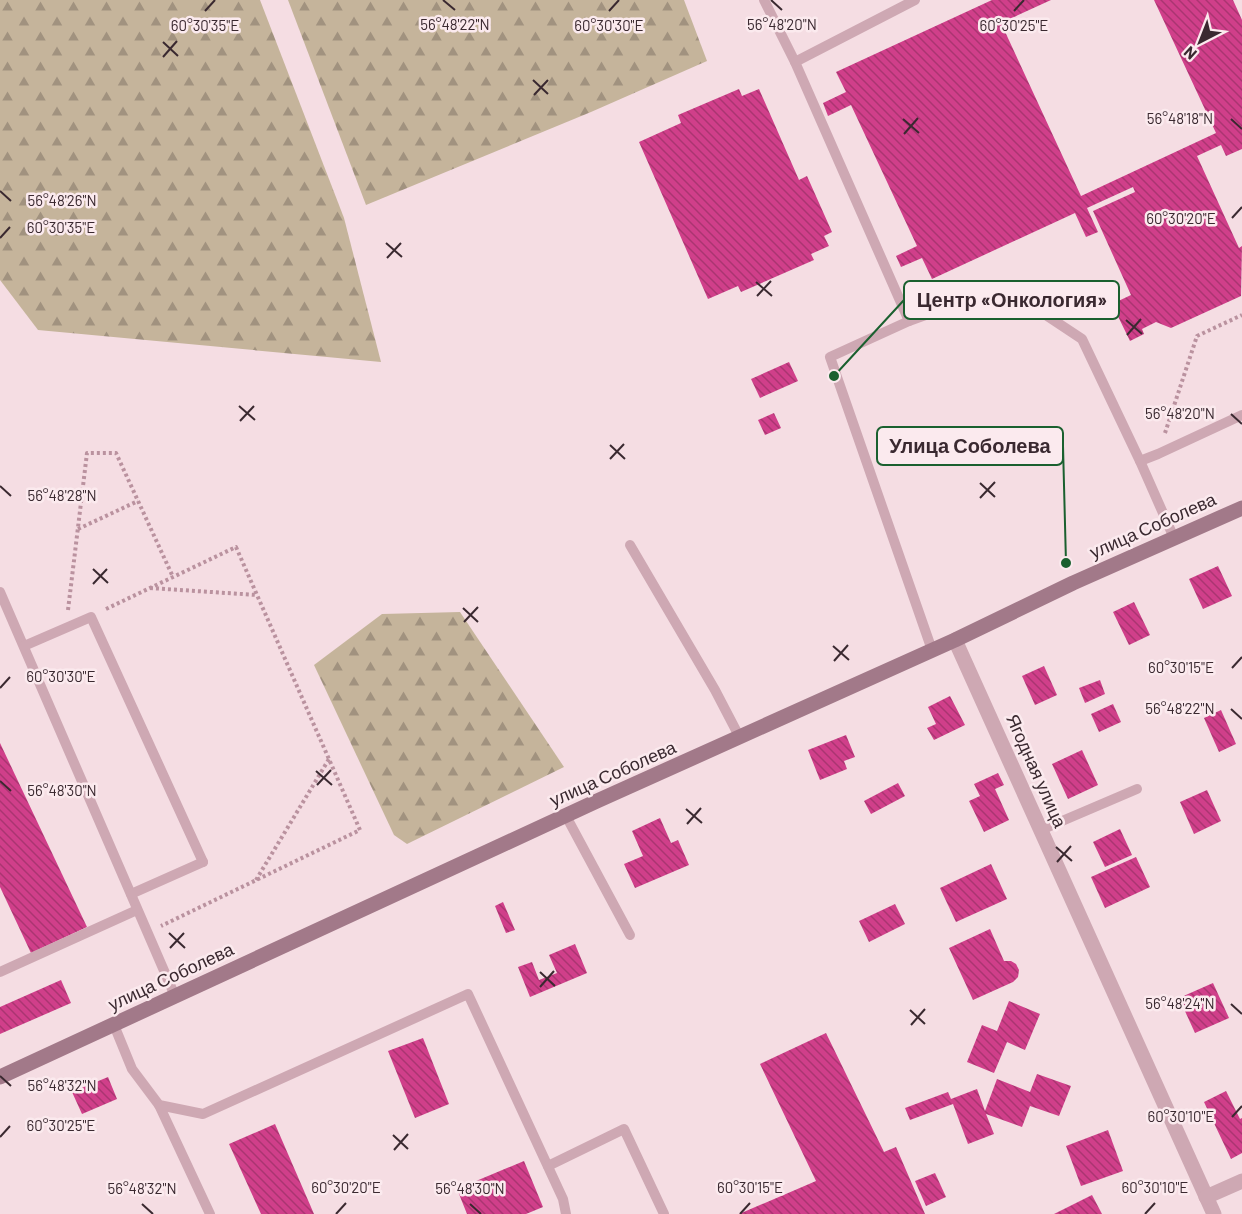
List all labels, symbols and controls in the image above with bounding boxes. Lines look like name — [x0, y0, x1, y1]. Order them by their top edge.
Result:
north arrow — [1170, 12, 1230, 72]
text: 56°48'22"N — [420, 15, 490, 33]
text: 56°48'20"N — [747, 15, 817, 33]
text: 60°30'35"E — [171, 16, 239, 34]
text: 60°30'30"E — [574, 16, 644, 34]
text: 60°30'25"E — [980, 16, 1048, 34]
text: N — [1179, 43, 1200, 64]
text: 56°48'18"N — [1147, 109, 1213, 127]
text: 56°48'26"N — [27, 191, 97, 209]
text: 60°30'20"E — [1146, 209, 1216, 227]
text: 60°30'35"E — [27, 218, 95, 236]
callout: Центр «Онкология» — [904, 281, 1119, 319]
text: Центр «Онкология» — [917, 287, 1107, 311]
text: 56°48'20"N — [1145, 404, 1215, 422]
callout: Улица Соболева — [877, 427, 1063, 465]
text: Улица Соболева — [889, 433, 1052, 457]
text: 56°48'28"N — [27, 486, 97, 504]
street label: улица Соболева — [1086, 487, 1220, 563]
text: 60°30'15"E — [1148, 658, 1214, 676]
text: 60°30'30"E — [26, 667, 96, 685]
text: 56°48'22"N — [1145, 699, 1215, 717]
street label: Ягодная улица — [1002, 710, 1072, 832]
street label: улица Соболева — [546, 735, 680, 811]
text: 56°48'30"N — [27, 781, 97, 799]
street label: улица Соболева — [104, 937, 238, 1015]
text: 56°48'24"N — [1145, 994, 1215, 1012]
text: 56°48'32"N — [27, 1076, 97, 1094]
text: 60°30'10"E — [1148, 1107, 1214, 1125]
text: 60°30'25"E — [27, 1116, 95, 1134]
text: 60°30'20"E — [311, 1178, 381, 1196]
text: 60°30'15"E — [717, 1178, 783, 1196]
text: 60°30'10"E — [1122, 1178, 1188, 1196]
text: 56°48'32"N — [107, 1179, 177, 1197]
text: 56°48'30"N — [435, 1179, 505, 1197]

